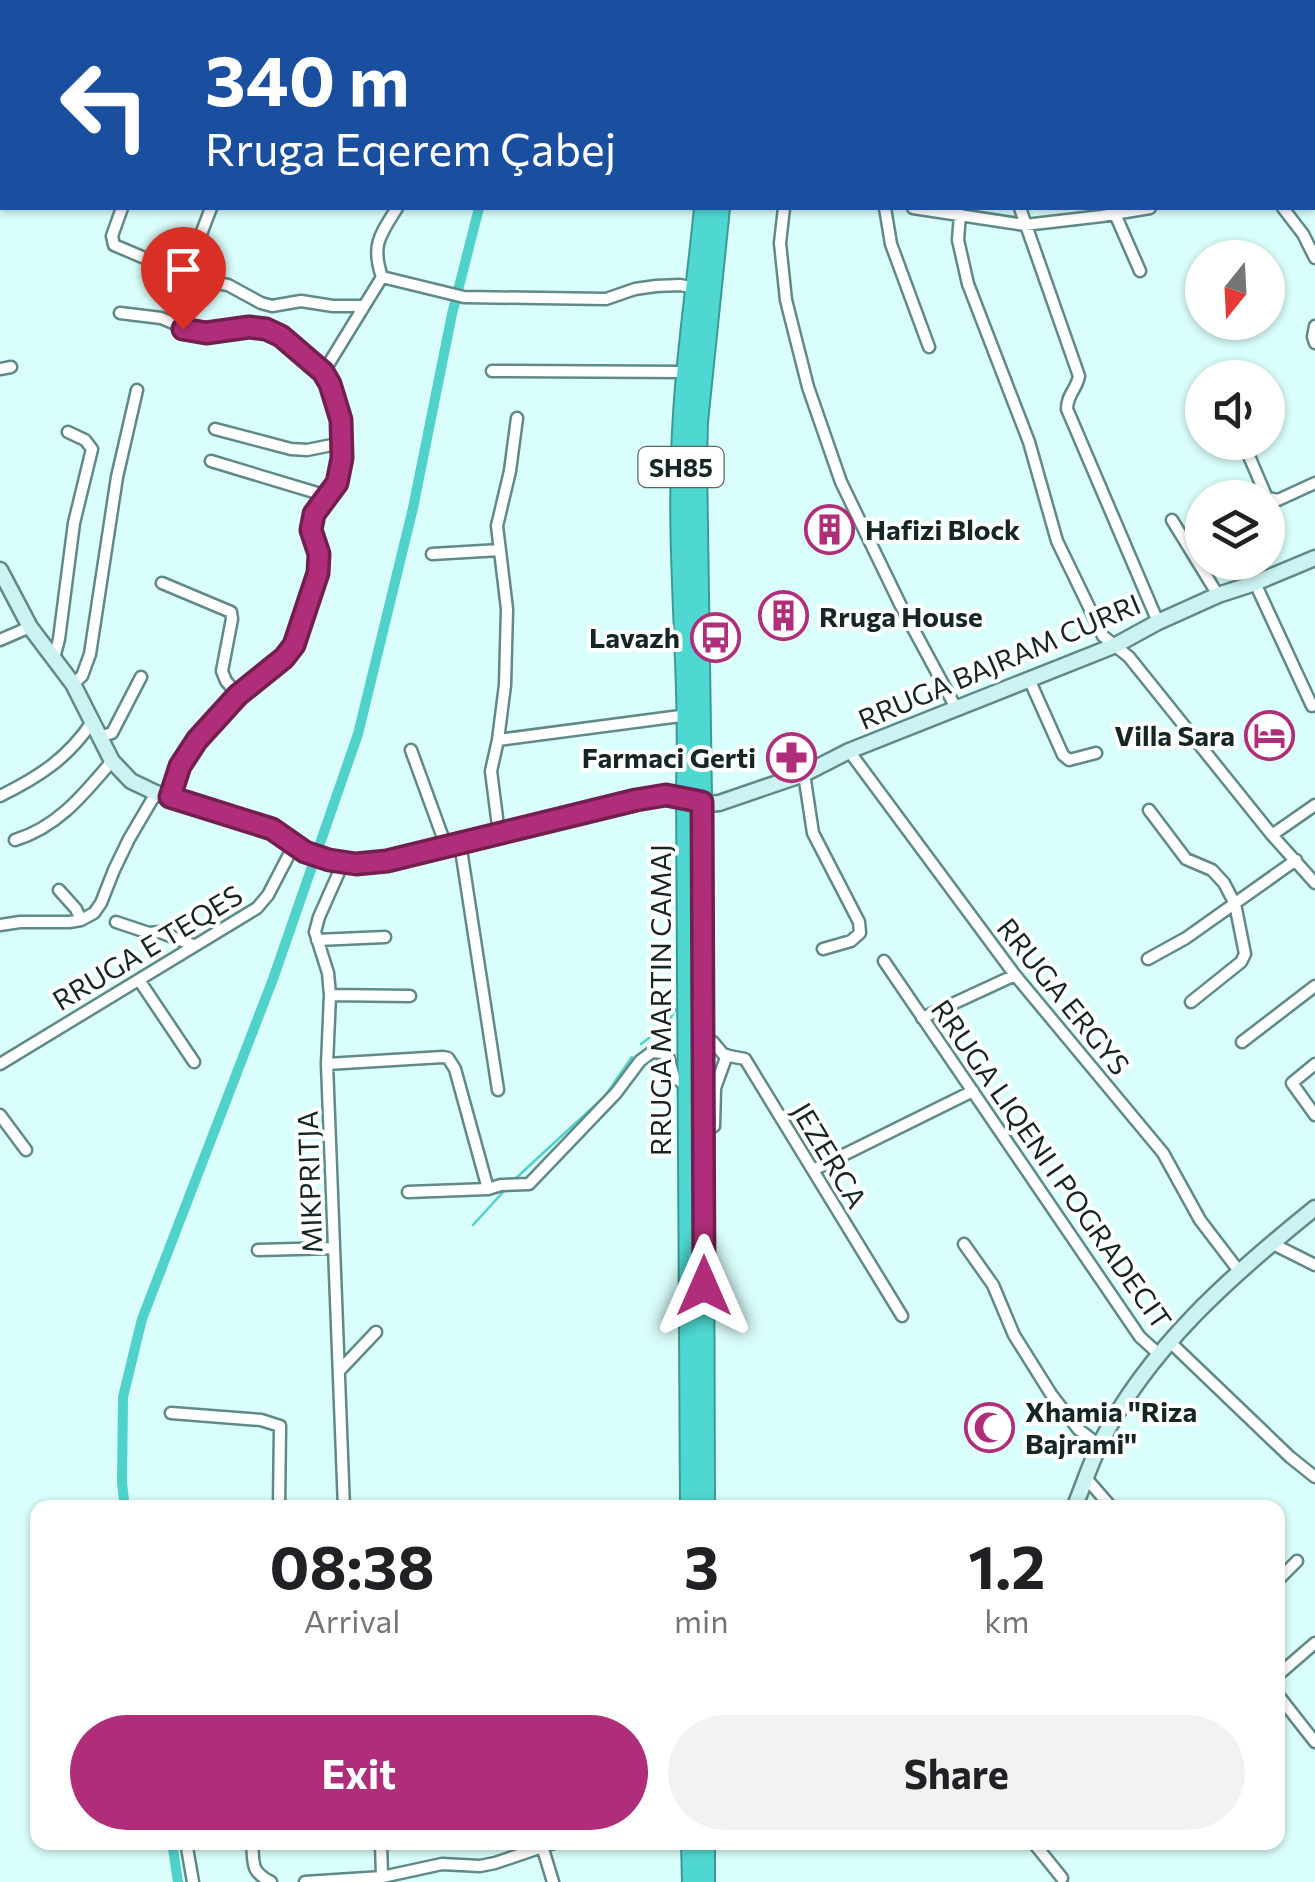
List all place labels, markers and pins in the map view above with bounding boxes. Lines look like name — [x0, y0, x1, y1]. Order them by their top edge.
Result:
pin — [141, 227, 226, 330]
building icon: Hafizi Block — [804, 503, 856, 555]
place label: Hafizi Block — [865, 512, 1020, 546]
building icon: Rruga House — [758, 590, 810, 642]
place label: Rruga House — [819, 599, 983, 633]
bus stop icon: Lavazh — [689, 611, 741, 663]
place label: Lavazh — [589, 620, 680, 654]
hotel icon: Villa Sara — [1244, 709, 1296, 761]
place label: Villa Sara — [1114, 718, 1235, 752]
pharmacy icon: Farmaci Gerti — [765, 731, 817, 783]
place label: Farmaci Gerti — [582, 740, 756, 774]
place label: Xhamia ''Riza Bajrami'' — [1025, 1394, 1197, 1460]
mosque icon: Xhamia ''Riza Bajrami'' — [964, 1401, 1016, 1453]

